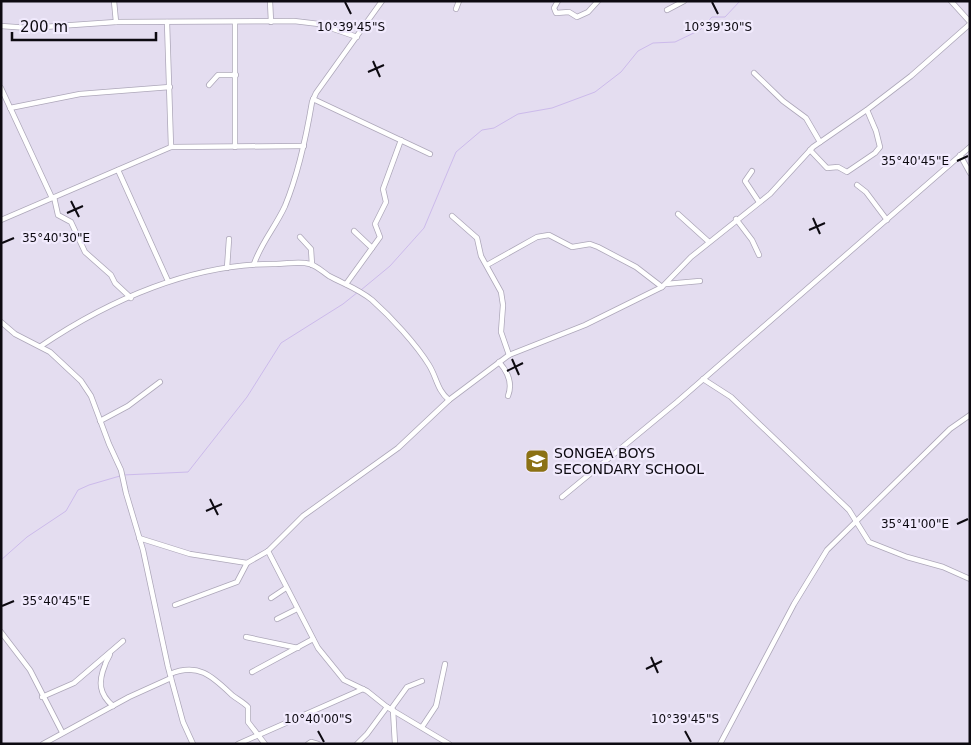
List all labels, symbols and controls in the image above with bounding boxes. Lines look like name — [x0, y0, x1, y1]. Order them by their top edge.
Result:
scale bar — [12, 10, 156, 42]
text: 200 m — [20, 18, 68, 36]
text: 10°39'45"S — [317, 20, 385, 34]
text: 10°39'30"S — [684, 20, 752, 34]
text: 35°40'45"E — [881, 154, 949, 168]
text: 35°40'30"E — [22, 231, 90, 245]
place label: SONGEA BOYS SECONDARY SCHOOL — [554, 445, 704, 477]
school or university icon: SONGEA BOYS SECONDARY SCHOOL — [524, 448, 550, 474]
text: 35°41'00"E — [881, 517, 949, 531]
text: 35°40'45"E — [22, 594, 90, 608]
text: 10°40'00"S — [284, 712, 352, 726]
text: 10°39'45"S — [651, 712, 719, 726]

